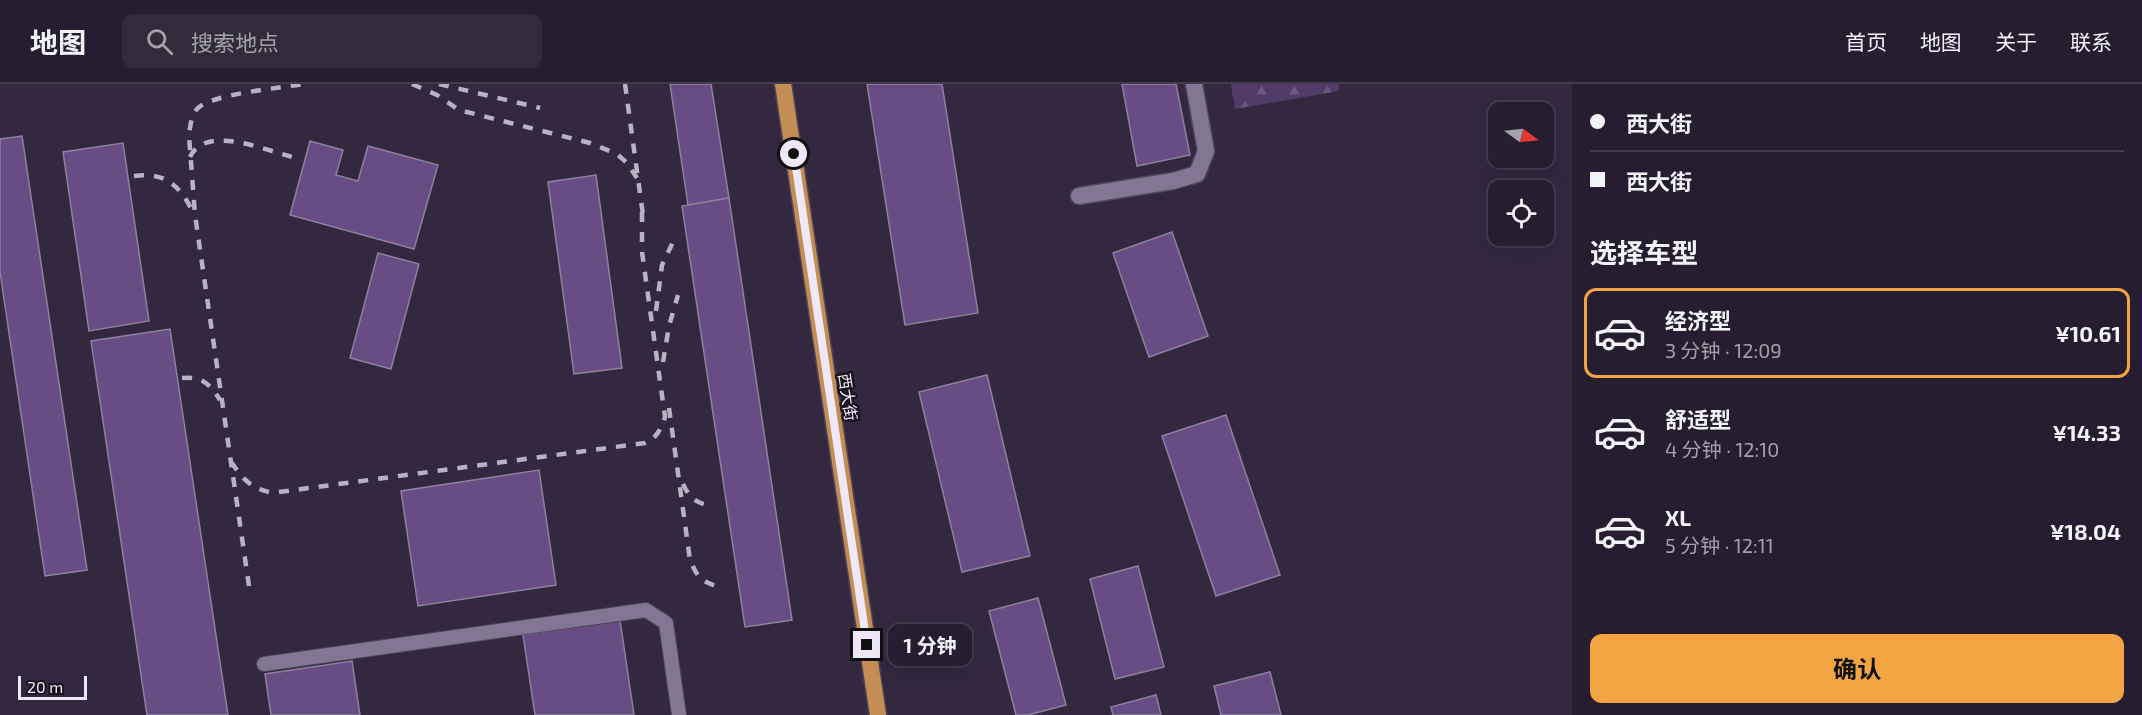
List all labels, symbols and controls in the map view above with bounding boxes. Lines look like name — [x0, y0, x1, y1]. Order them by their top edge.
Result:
search box — [122, 14, 542, 68]
text: 地图 — [30, 25, 86, 59]
icon: search — [143, 25, 176, 58]
text: 搜索地点 — [191, 29, 279, 55]
text: 首页 — [1845, 29, 1887, 54]
text: 地图 — [1920, 29, 1962, 54]
text: 关于 — [1995, 29, 2037, 54]
text: 联系 — [2070, 29, 2112, 54]
north arrow — [1488, 102, 1554, 168]
map controls — [1488, 102, 1554, 246]
text: 西大街 — [1626, 110, 1692, 136]
route start — [780, 140, 807, 167]
text: 西大街 — [1626, 168, 1692, 194]
button: locate — [1488, 180, 1554, 246]
text: 选择车型 — [1590, 236, 1698, 268]
icon: car — [1593, 306, 1647, 360]
text: 经济型 — [1665, 307, 1731, 333]
text: ¥10.61 — [2055, 320, 2121, 346]
text: 3 分钟 · 12:09 — [1665, 338, 1782, 362]
street label: 西大街 — [835, 372, 862, 422]
icon: car — [1593, 405, 1647, 459]
text: 舒适型 — [1665, 406, 1731, 432]
text: ¥14.33 — [2053, 419, 2121, 445]
text: 4 分钟 · 12:10 — [1665, 437, 1779, 461]
icon: car — [1593, 504, 1647, 558]
text: XL — [1665, 504, 1691, 530]
text: ¥18.04 — [2050, 518, 2121, 544]
text: 5 分钟 · 12:11 — [1665, 533, 1774, 557]
callout: 1 分钟 — [888, 624, 972, 666]
route end — [853, 631, 880, 658]
text: 1 分钟 — [904, 633, 956, 657]
button: 确认 — [1590, 634, 2124, 703]
scale bar — [18, 673, 87, 700]
text: 20 m — [27, 677, 63, 696]

